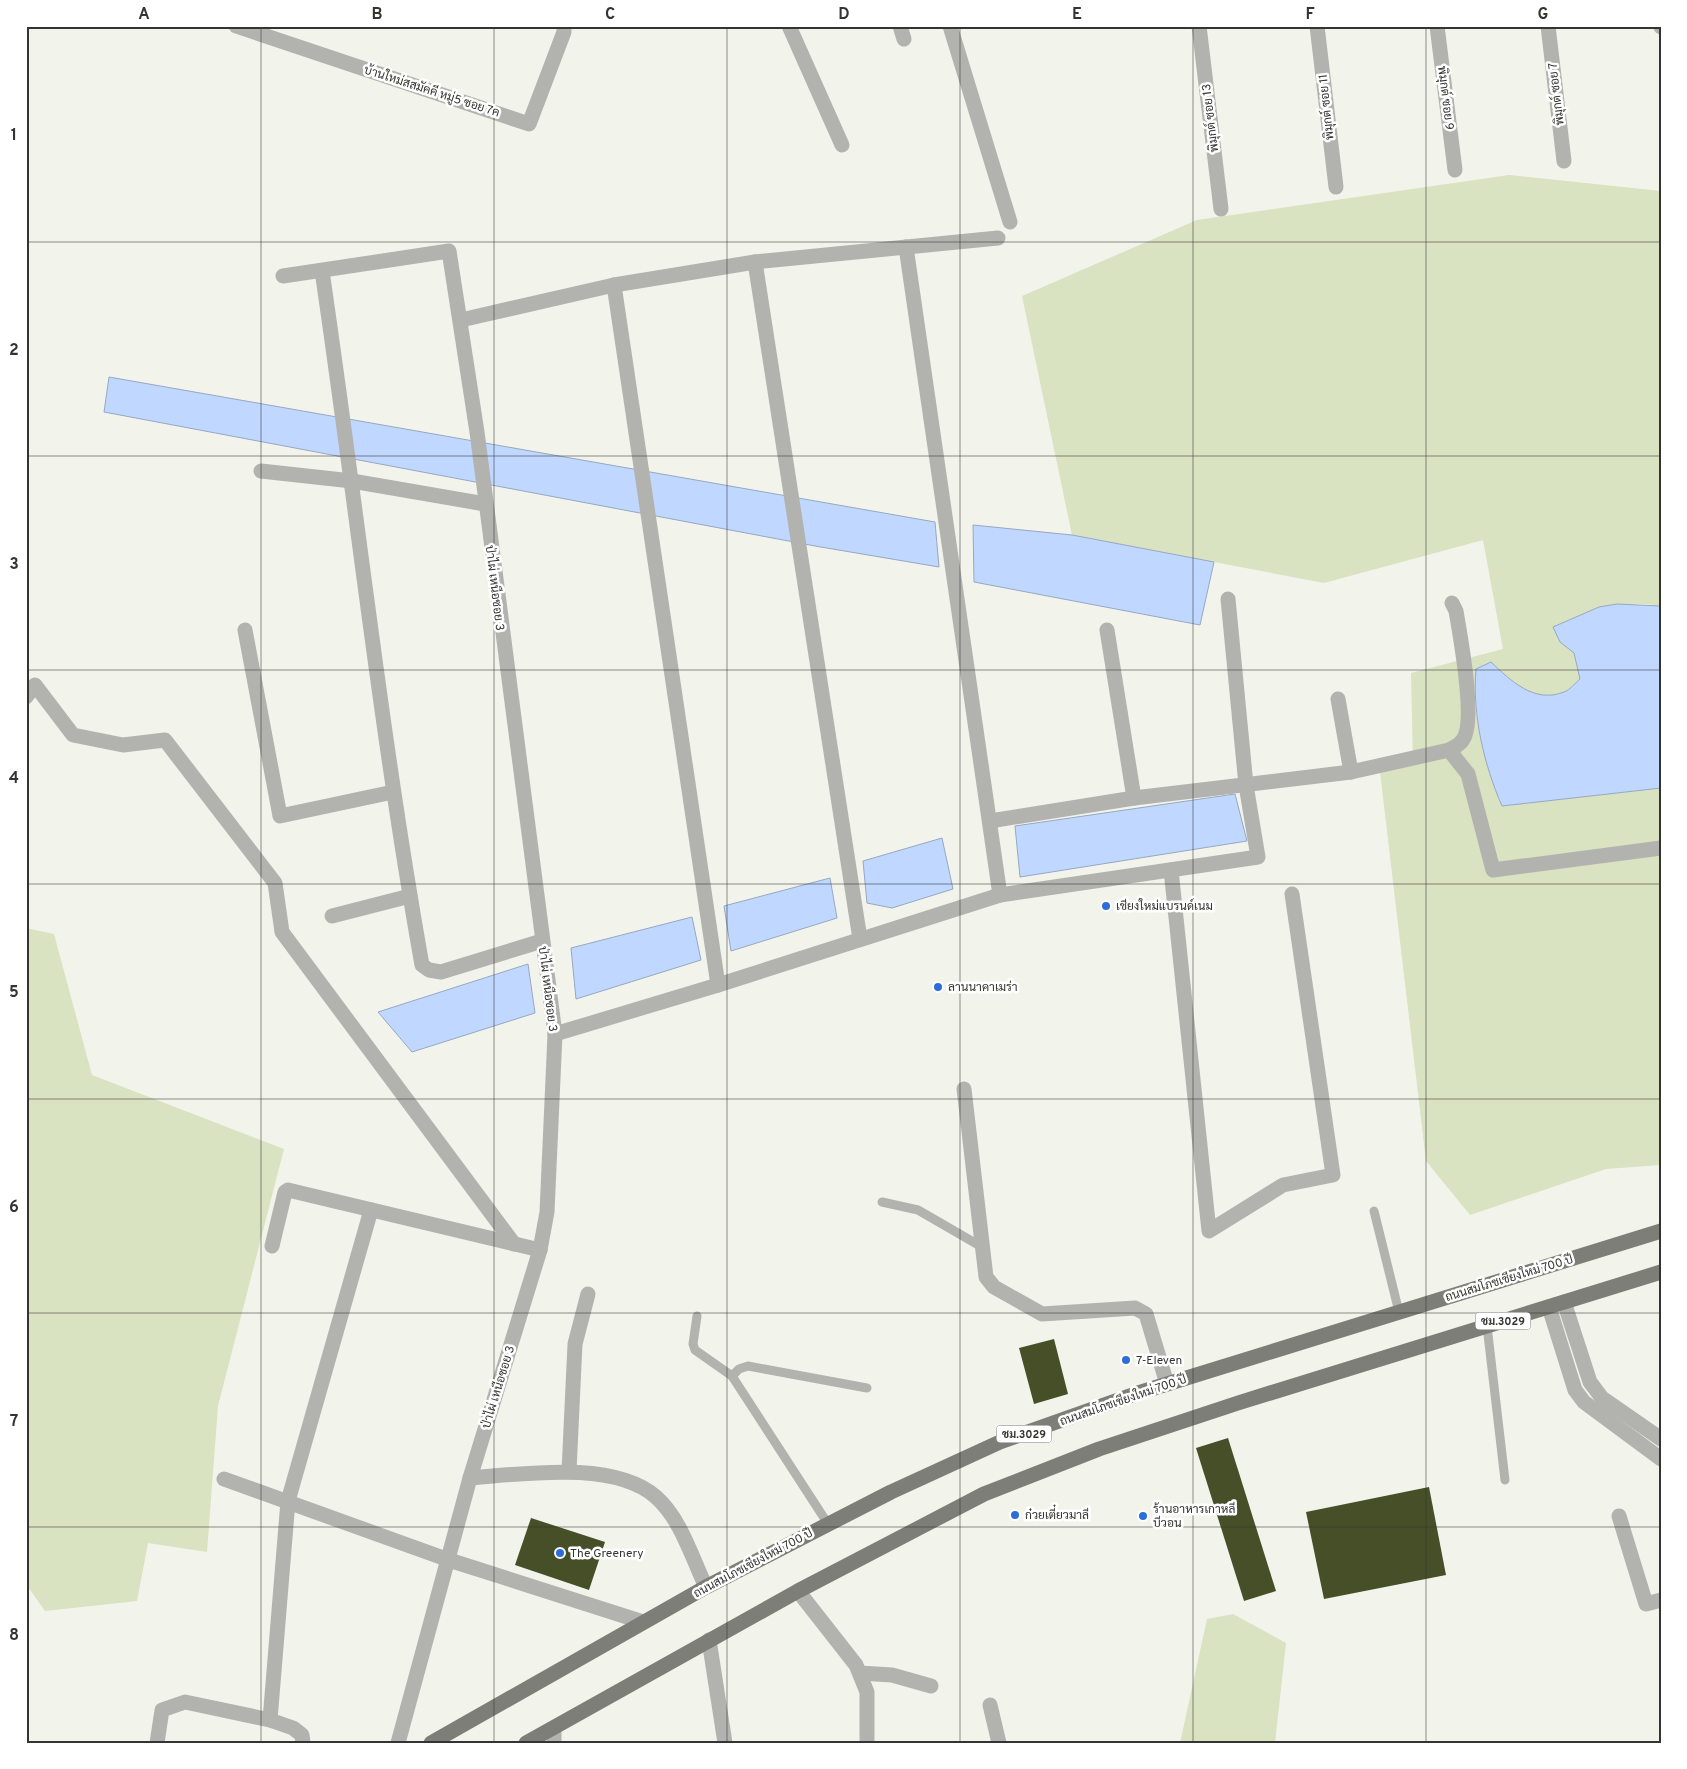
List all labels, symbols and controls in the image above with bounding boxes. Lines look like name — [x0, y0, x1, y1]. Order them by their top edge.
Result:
text: A — [138, 5, 150, 25]
text: B — [371, 5, 383, 25]
text: C — [605, 5, 615, 25]
text: D — [838, 5, 850, 25]
text: E — [1072, 5, 1082, 25]
text: F — [1305, 5, 1315, 25]
text: G — [1538, 5, 1548, 25]
street label: บ้านใหม่สสมัคคี หมู่5 ซอย 7ค — [362, 61, 502, 121]
street label: พิมุกต์ ซอย 7 — [1544, 62, 1569, 126]
street label: พิมุกต์ ซอย 9 — [1433, 65, 1458, 131]
street label: พิมุกต์ ซอย 11 — [1315, 73, 1338, 141]
street label: พิมุกต์ ซอย 13 — [1198, 83, 1223, 153]
text: 1 — [11, 126, 17, 146]
text: 2 — [9, 341, 19, 361]
street label: ป่าไผ่ เหนือซอย 3 — [481, 544, 508, 632]
text: 3 — [9, 555, 19, 575]
text: 4 — [9, 769, 19, 789]
place label: เชียงใหม่แบรนด์เนม — [1116, 898, 1213, 915]
marker: เชียงใหม่แบรนด์เนม — [1100, 900, 1112, 912]
street label: ป่าไผ่ เหนือซอย 3 — [534, 945, 561, 1033]
place label: ลานนาคาเมร่า — [948, 980, 1018, 996]
marker: ลานนาคาเมร่า — [932, 981, 944, 993]
text: 5 — [9, 983, 19, 1003]
text: 6 — [9, 1198, 19, 1218]
street label: ถนนสมโภชเชียงใหม่ 700 ปี — [1443, 1251, 1575, 1306]
road number: ชม.3029 — [1476, 1312, 1530, 1330]
street label: ป่าไผ่ เหนือซอย 3 — [478, 1344, 519, 1431]
place label: 7-Eleven — [1136, 1353, 1182, 1369]
marker: 7-Eleven — [1120, 1354, 1132, 1366]
street label: ถนนสมโภชเชียงใหม่ 700 ปี — [1058, 1371, 1189, 1430]
text: 7 — [10, 1412, 18, 1432]
road number: ชม.3029 — [996, 1426, 1052, 1442]
place label: ร้านอาหารเกาหลี บีวอน — [1153, 1501, 1235, 1532]
place label: ก๋วยเตี๋ยวมาลี — [1025, 1504, 1089, 1524]
marker: ก๋วยเตี๋ยวมาลี — [1009, 1509, 1021, 1521]
marker: ร้านอาหารเกาหลี บีวอน — [1137, 1510, 1149, 1522]
street label: ถนนสมโภชเชียงใหม่ 700 ปี — [691, 1525, 816, 1602]
place label: The Greenery — [570, 1546, 644, 1562]
marker: The Greenery — [554, 1547, 566, 1559]
text: 8 — [9, 1626, 19, 1646]

